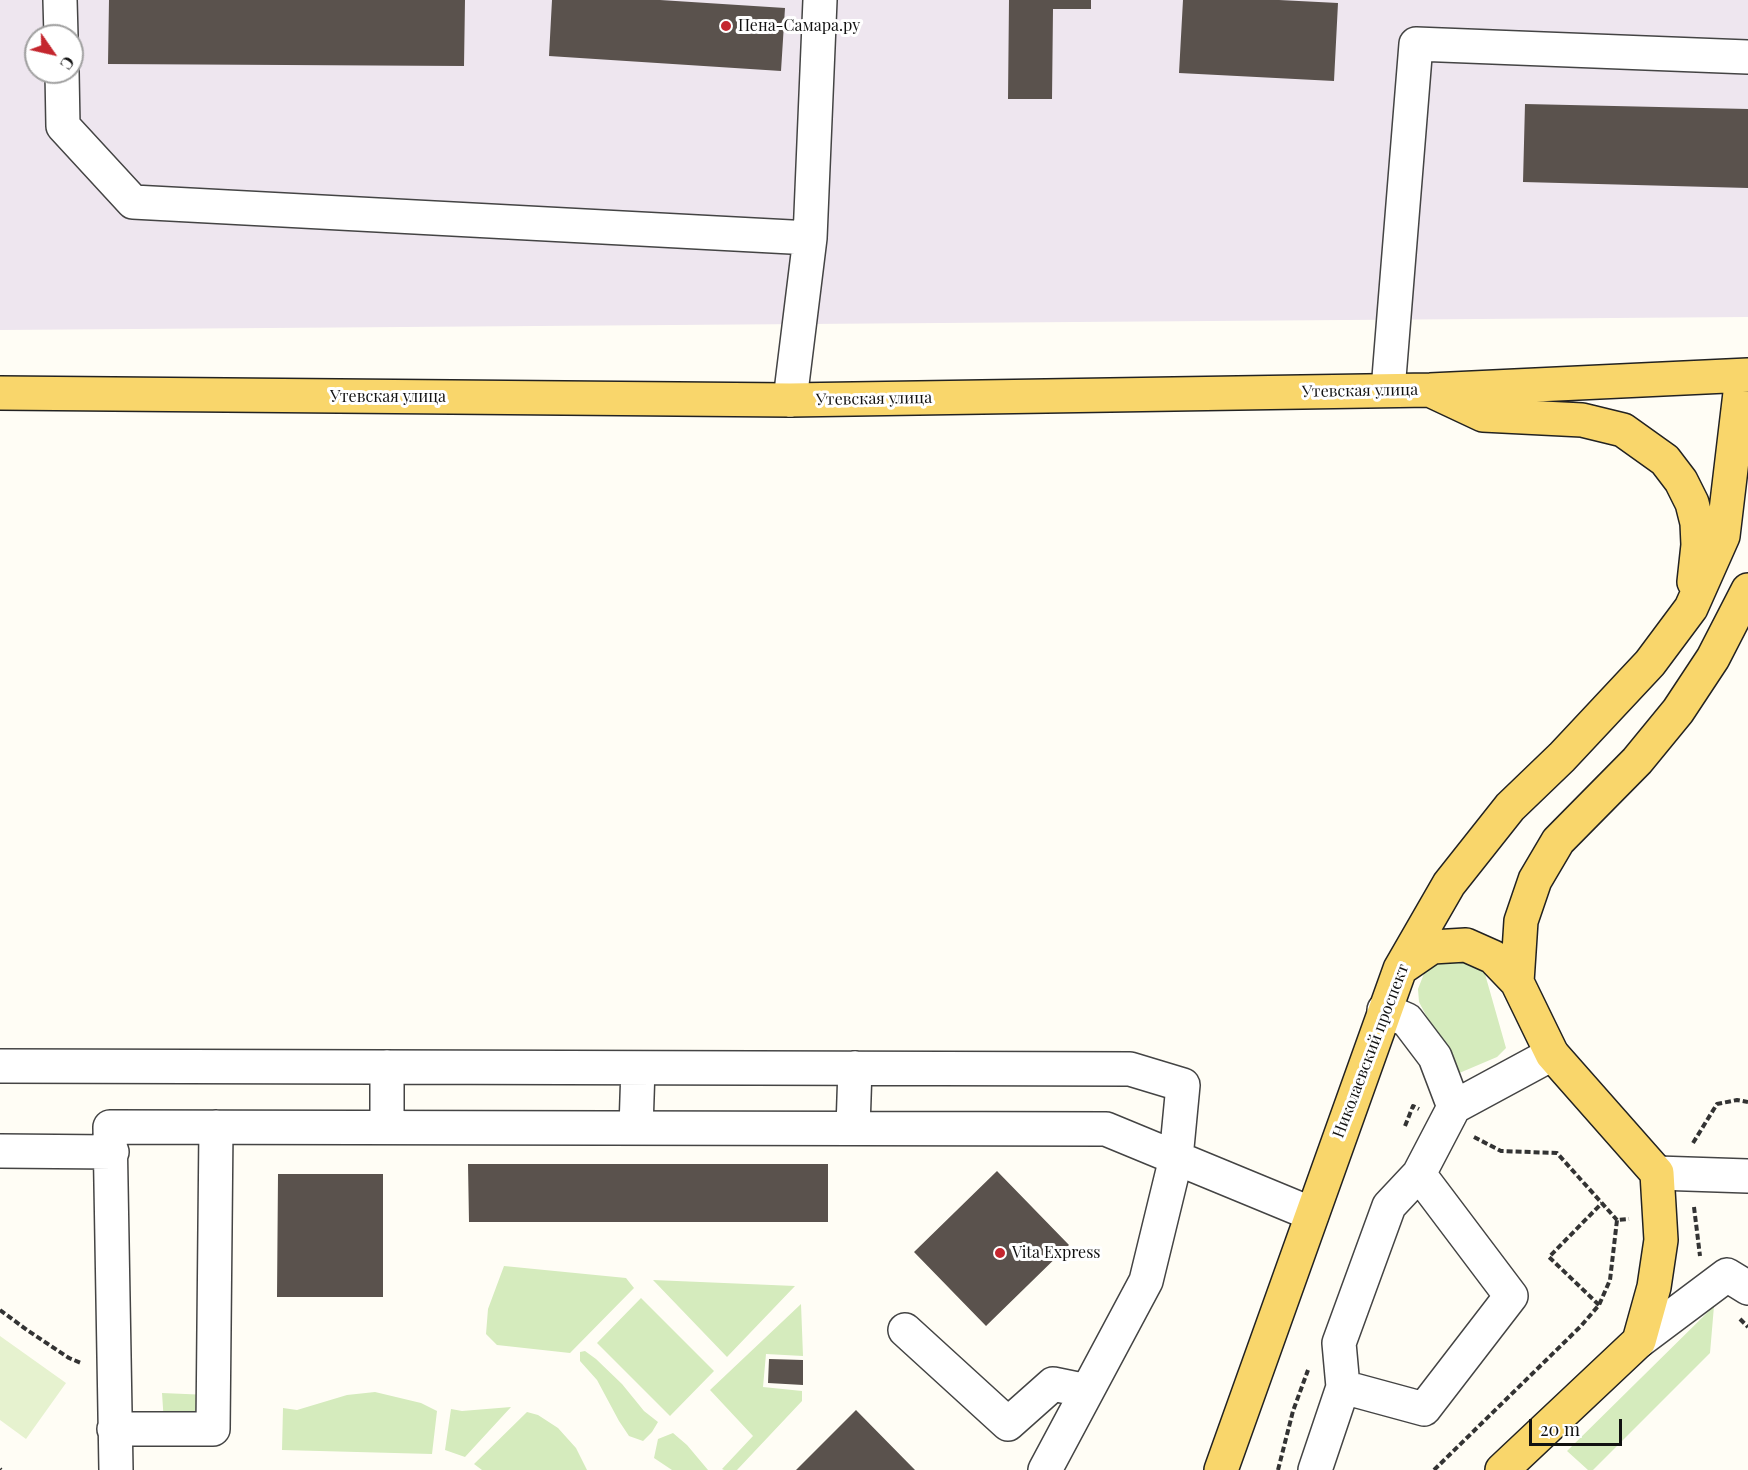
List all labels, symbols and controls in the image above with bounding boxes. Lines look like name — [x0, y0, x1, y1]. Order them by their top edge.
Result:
place label: Пена-Самара.ру — [738, 16, 860, 36]
marker: Пена-Самара.ру — [719, 19, 733, 33]
north arrow — [24, 24, 84, 84]
text: С — [56, 53, 80, 74]
street label: Утевская улица — [1302, 380, 1418, 402]
street label: Утевская улица — [330, 387, 446, 407]
street label: Утевская улица — [816, 388, 932, 410]
street label: Николаевский проспект — [1329, 961, 1413, 1141]
place label: Vita Express — [1012, 1243, 1100, 1263]
marker: Vita Express — [993, 1246, 1007, 1260]
scale bar — [1532, 1407, 1625, 1445]
text: 20 m — [1540, 1417, 1580, 1441]

